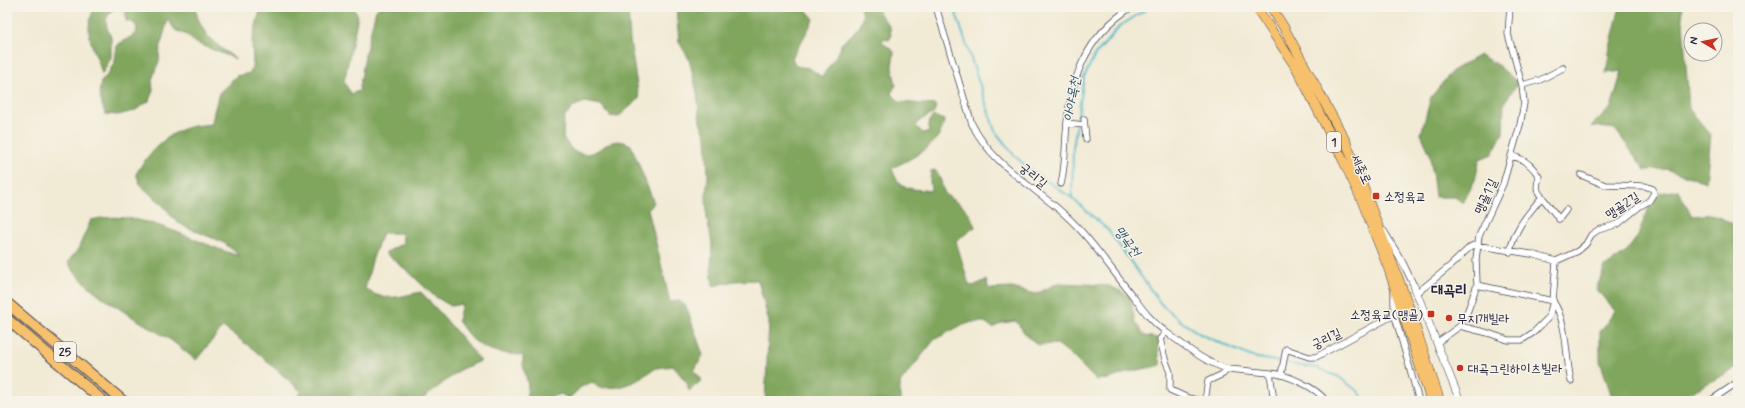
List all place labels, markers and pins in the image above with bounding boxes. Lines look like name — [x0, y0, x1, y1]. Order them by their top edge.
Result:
place label: 소정육교 — [1384, 189, 1426, 206]
marker: 소정육교 — [1371, 191, 1381, 201]
place label: 소정육교(맹골) — [1350, 307, 1423, 324]
marker: 소정육교(맹골) — [1426, 309, 1436, 319]
place label: 무지개빌라 — [1457, 311, 1510, 328]
marker: 무지개빌라 — [1444, 313, 1454, 323]
place label: 대곡그린하이츠빌라 — [1468, 361, 1563, 378]
marker: 대곡그린하이츠빌라 — [1455, 363, 1465, 373]

